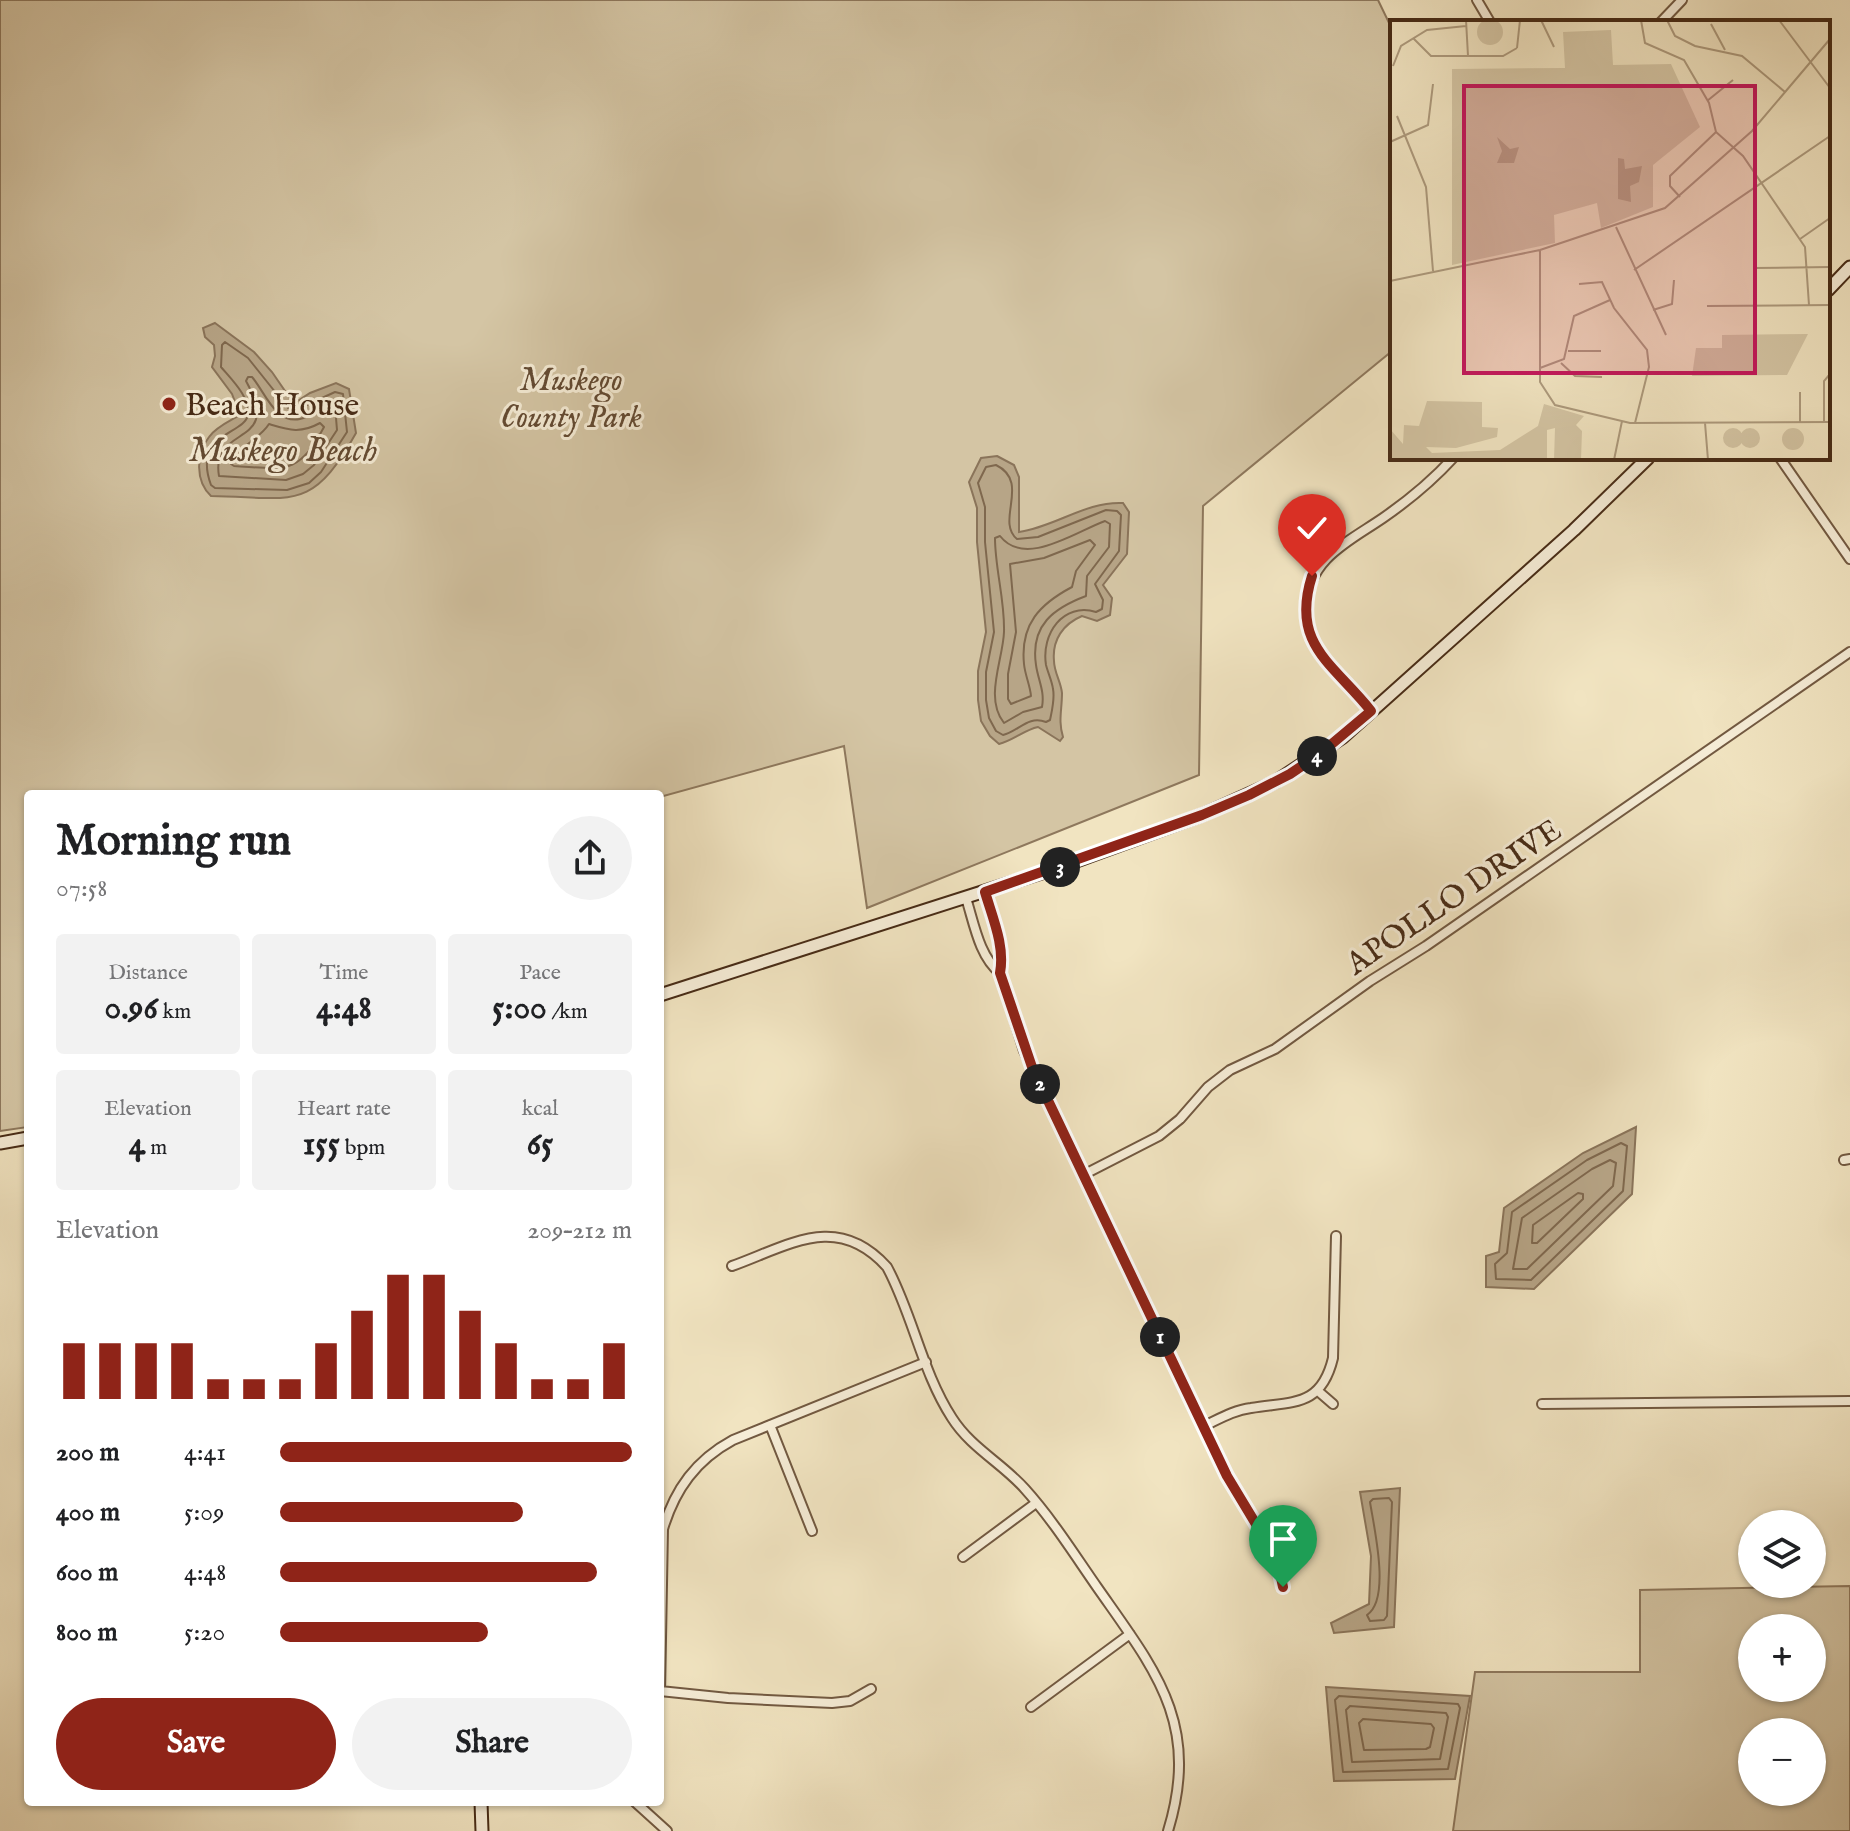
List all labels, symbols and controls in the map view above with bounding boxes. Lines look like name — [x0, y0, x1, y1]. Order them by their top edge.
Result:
inset map — [1390, 20, 1830, 460]
park label: Muskego County Park — [500, 361, 642, 439]
place label: Beach House — [185, 386, 359, 427]
marker: Beach House — [160, 395, 178, 413]
water label: Muskego Beach — [189, 430, 377, 473]
pin — [1278, 494, 1346, 576]
icon: check — [1290, 506, 1334, 550]
pin: 4 — [1297, 736, 1337, 776]
text: 4 — [1312, 742, 1322, 770]
street label: APOLLO DRIVE — [1338, 811, 1570, 986]
text: Morning run — [56, 814, 291, 870]
button: share — [548, 816, 632, 900]
pin: 3 — [1040, 847, 1080, 887]
text: 3 — [1056, 853, 1064, 881]
text: 07:58 — [56, 872, 107, 905]
text: Distance — [108, 959, 188, 987]
text: Time — [320, 959, 368, 987]
text: Pace — [519, 959, 561, 987]
text: 0.96 — [105, 987, 158, 1030]
text: 4:48 — [316, 987, 372, 1030]
text: 5:00 — [492, 987, 547, 1030]
text: km — [158, 998, 191, 1026]
text: /km — [547, 998, 588, 1026]
pin: 2 — [1020, 1064, 1060, 1104]
text: 2 — [1035, 1070, 1045, 1098]
text: Elevation — [104, 1095, 192, 1123]
text: Heart rate — [297, 1095, 391, 1123]
text: kcal — [522, 1095, 558, 1123]
text: 4 — [129, 1123, 145, 1166]
text: 155 — [303, 1123, 340, 1166]
text: 65 — [527, 1123, 553, 1166]
text: m — [145, 1134, 167, 1162]
text: bpm — [340, 1134, 385, 1162]
text: Elevation — [56, 1214, 159, 1247]
text: 209–212 m — [527, 1214, 632, 1247]
pin: 1 — [1140, 1317, 1180, 1357]
text: 1 — [1156, 1323, 1164, 1351]
text: 200 m — [56, 1436, 120, 1469]
text: 4:41 — [184, 1436, 226, 1469]
text: 400 m — [56, 1496, 120, 1529]
text: 5:09 — [184, 1496, 224, 1529]
pin — [1249, 1505, 1317, 1587]
map controls — [1738, 1510, 1826, 1806]
button: layers — [1738, 1510, 1826, 1598]
icon: arrive — [1261, 1517, 1305, 1561]
text: 600 m — [56, 1556, 118, 1589]
text: 4:48 — [184, 1556, 227, 1589]
button: + — [1738, 1614, 1826, 1702]
text: 800 m — [56, 1616, 118, 1649]
text: 5:20 — [184, 1616, 225, 1649]
button: Save — [56, 1698, 336, 1790]
button: Share — [352, 1698, 632, 1790]
button: − — [1738, 1718, 1826, 1806]

